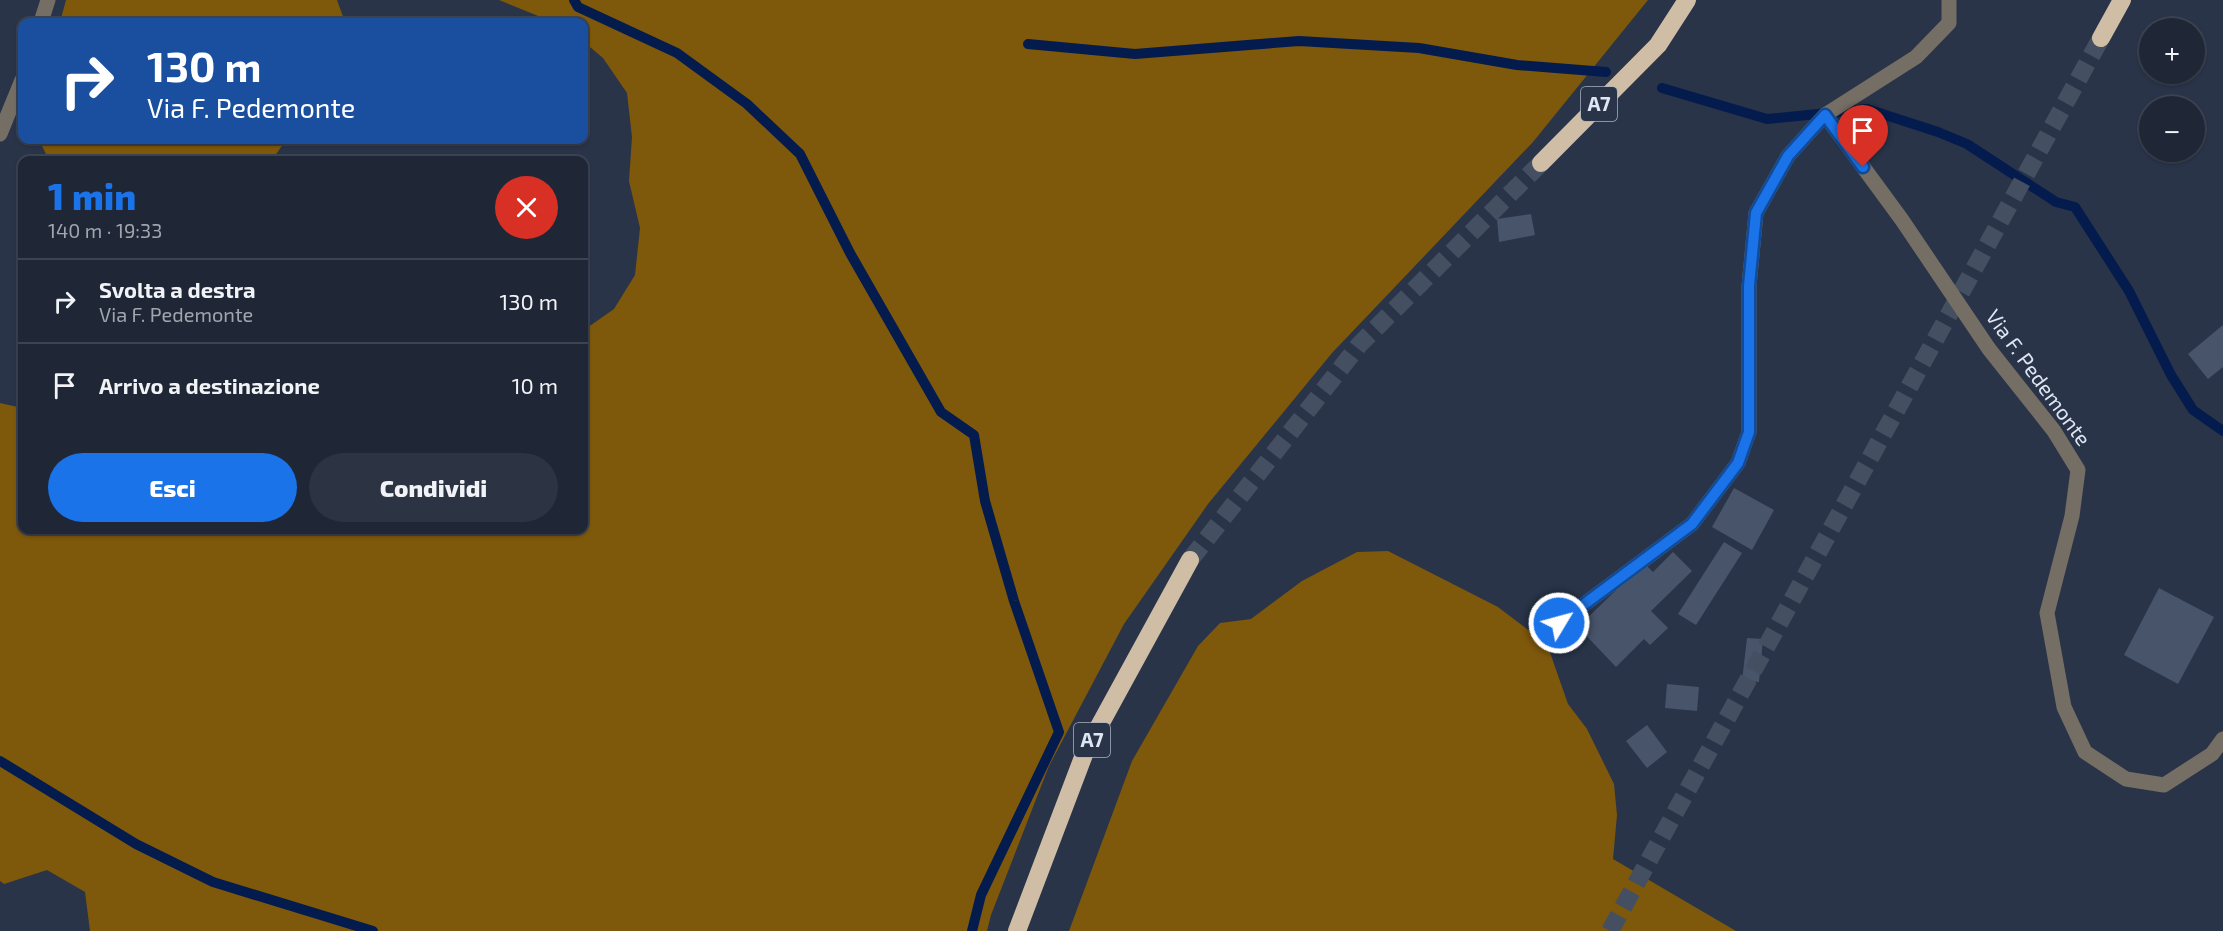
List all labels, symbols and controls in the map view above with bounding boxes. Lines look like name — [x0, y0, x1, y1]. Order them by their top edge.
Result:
map controls — [2139, 18, 2205, 162]
button: + — [2139, 18, 2205, 84]
text: 130 m — [147, 40, 262, 90]
icon: right — [48, 42, 126, 120]
road number: A7 — [1581, 87, 1617, 121]
text: Via F. Pedemonte — [147, 91, 355, 123]
button: − — [2139, 96, 2205, 162]
pin — [1837, 105, 1888, 167]
icon: arrive — [1846, 114, 1879, 147]
text: 1 min — [48, 174, 136, 217]
button: close — [495, 176, 558, 239]
text: 140 m · 19:33 — [48, 218, 162, 242]
text: Svolta a destra — [99, 276, 256, 302]
icon: right — [48, 285, 81, 318]
text: 130 m — [500, 288, 558, 314]
text: Via F. Pedemonte — [99, 302, 253, 326]
street label: Via F. Pedemonte — [1981, 304, 2097, 450]
icon: arrive — [48, 369, 81, 402]
text: Arrivo a destinazione — [99, 372, 320, 398]
text: 10 m — [512, 372, 558, 398]
button: Esci — [48, 453, 297, 522]
button: Condividi — [309, 453, 558, 522]
position arrow — [1527, 591, 1591, 655]
road number: A7 — [1074, 723, 1110, 757]

